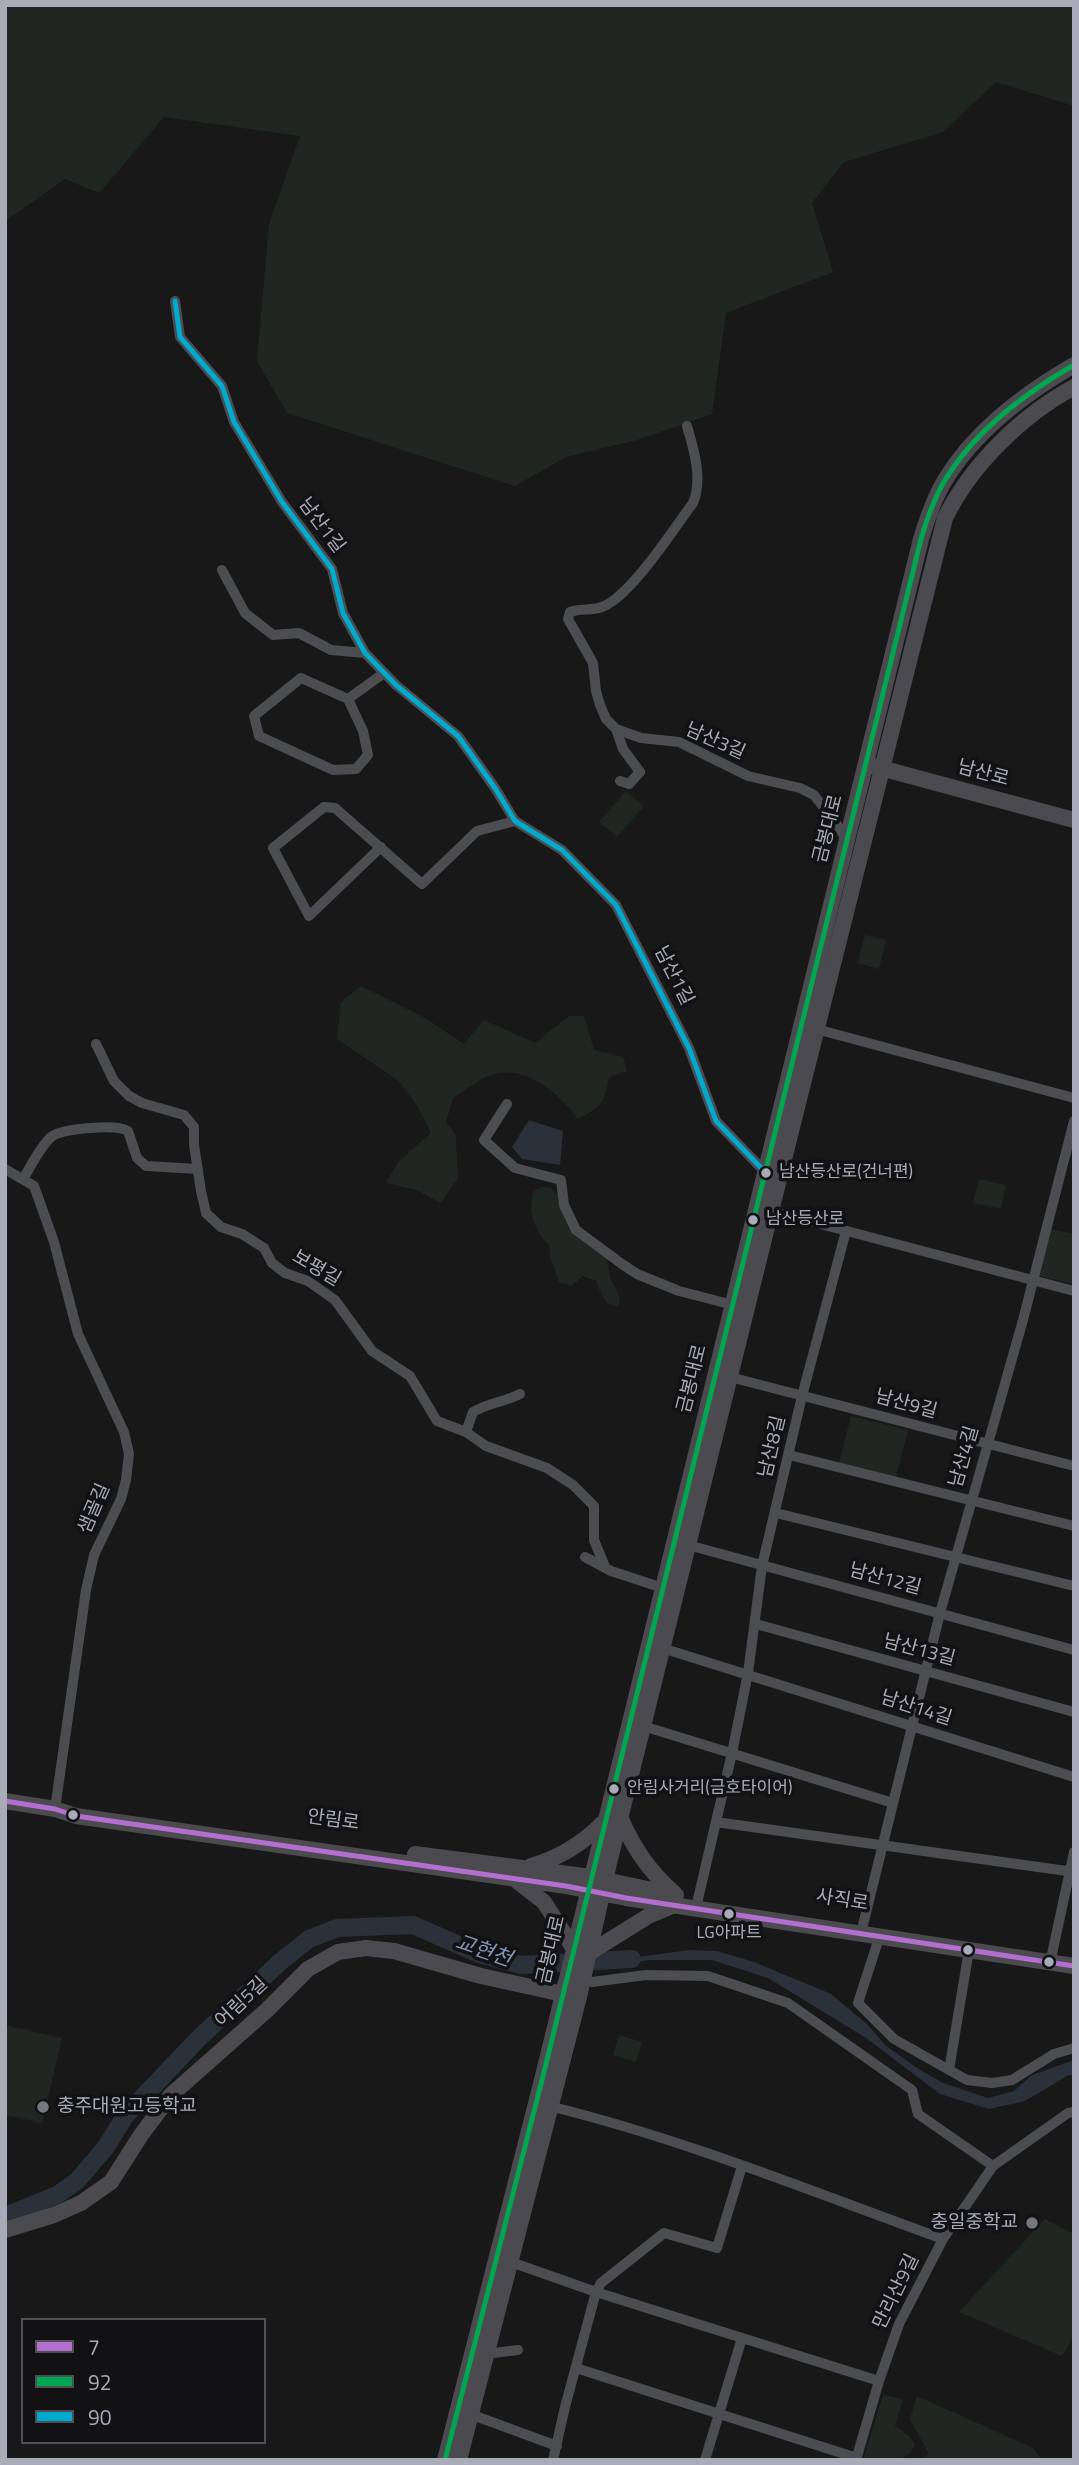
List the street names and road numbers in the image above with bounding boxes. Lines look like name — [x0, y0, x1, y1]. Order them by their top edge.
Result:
street label: 남산1길 — [293, 494, 349, 558]
street label: 남산3길 — [682, 719, 748, 765]
street label: 남산로 — [955, 756, 1011, 792]
street label: 금봉대로 — [809, 792, 849, 866]
street label: 남산1길 — [649, 943, 697, 1009]
street label: 보평길 — [288, 1246, 344, 1292]
street label: 금봉대로 — [673, 1342, 713, 1416]
street label: 남산9길 — [873, 1386, 939, 1424]
street label: 남산8길 — [755, 1414, 791, 1480]
street label: 남산4길 — [945, 1424, 985, 1490]
street label: 샘골길 — [74, 1480, 116, 1538]
street label: 남산12길 — [846, 1559, 924, 1601]
street label: 남산13길 — [880, 1630, 958, 1672]
street label: 남산14길 — [877, 1687, 955, 1731]
street label: 안림로 — [305, 1806, 361, 1836]
street label: 사직로 — [814, 1886, 870, 1916]
street label: 금봉대로 — [533, 1913, 571, 1987]
street label: 어림5길 — [211, 1973, 273, 2033]
street label: 만리산9길 — [869, 2251, 925, 2333]

